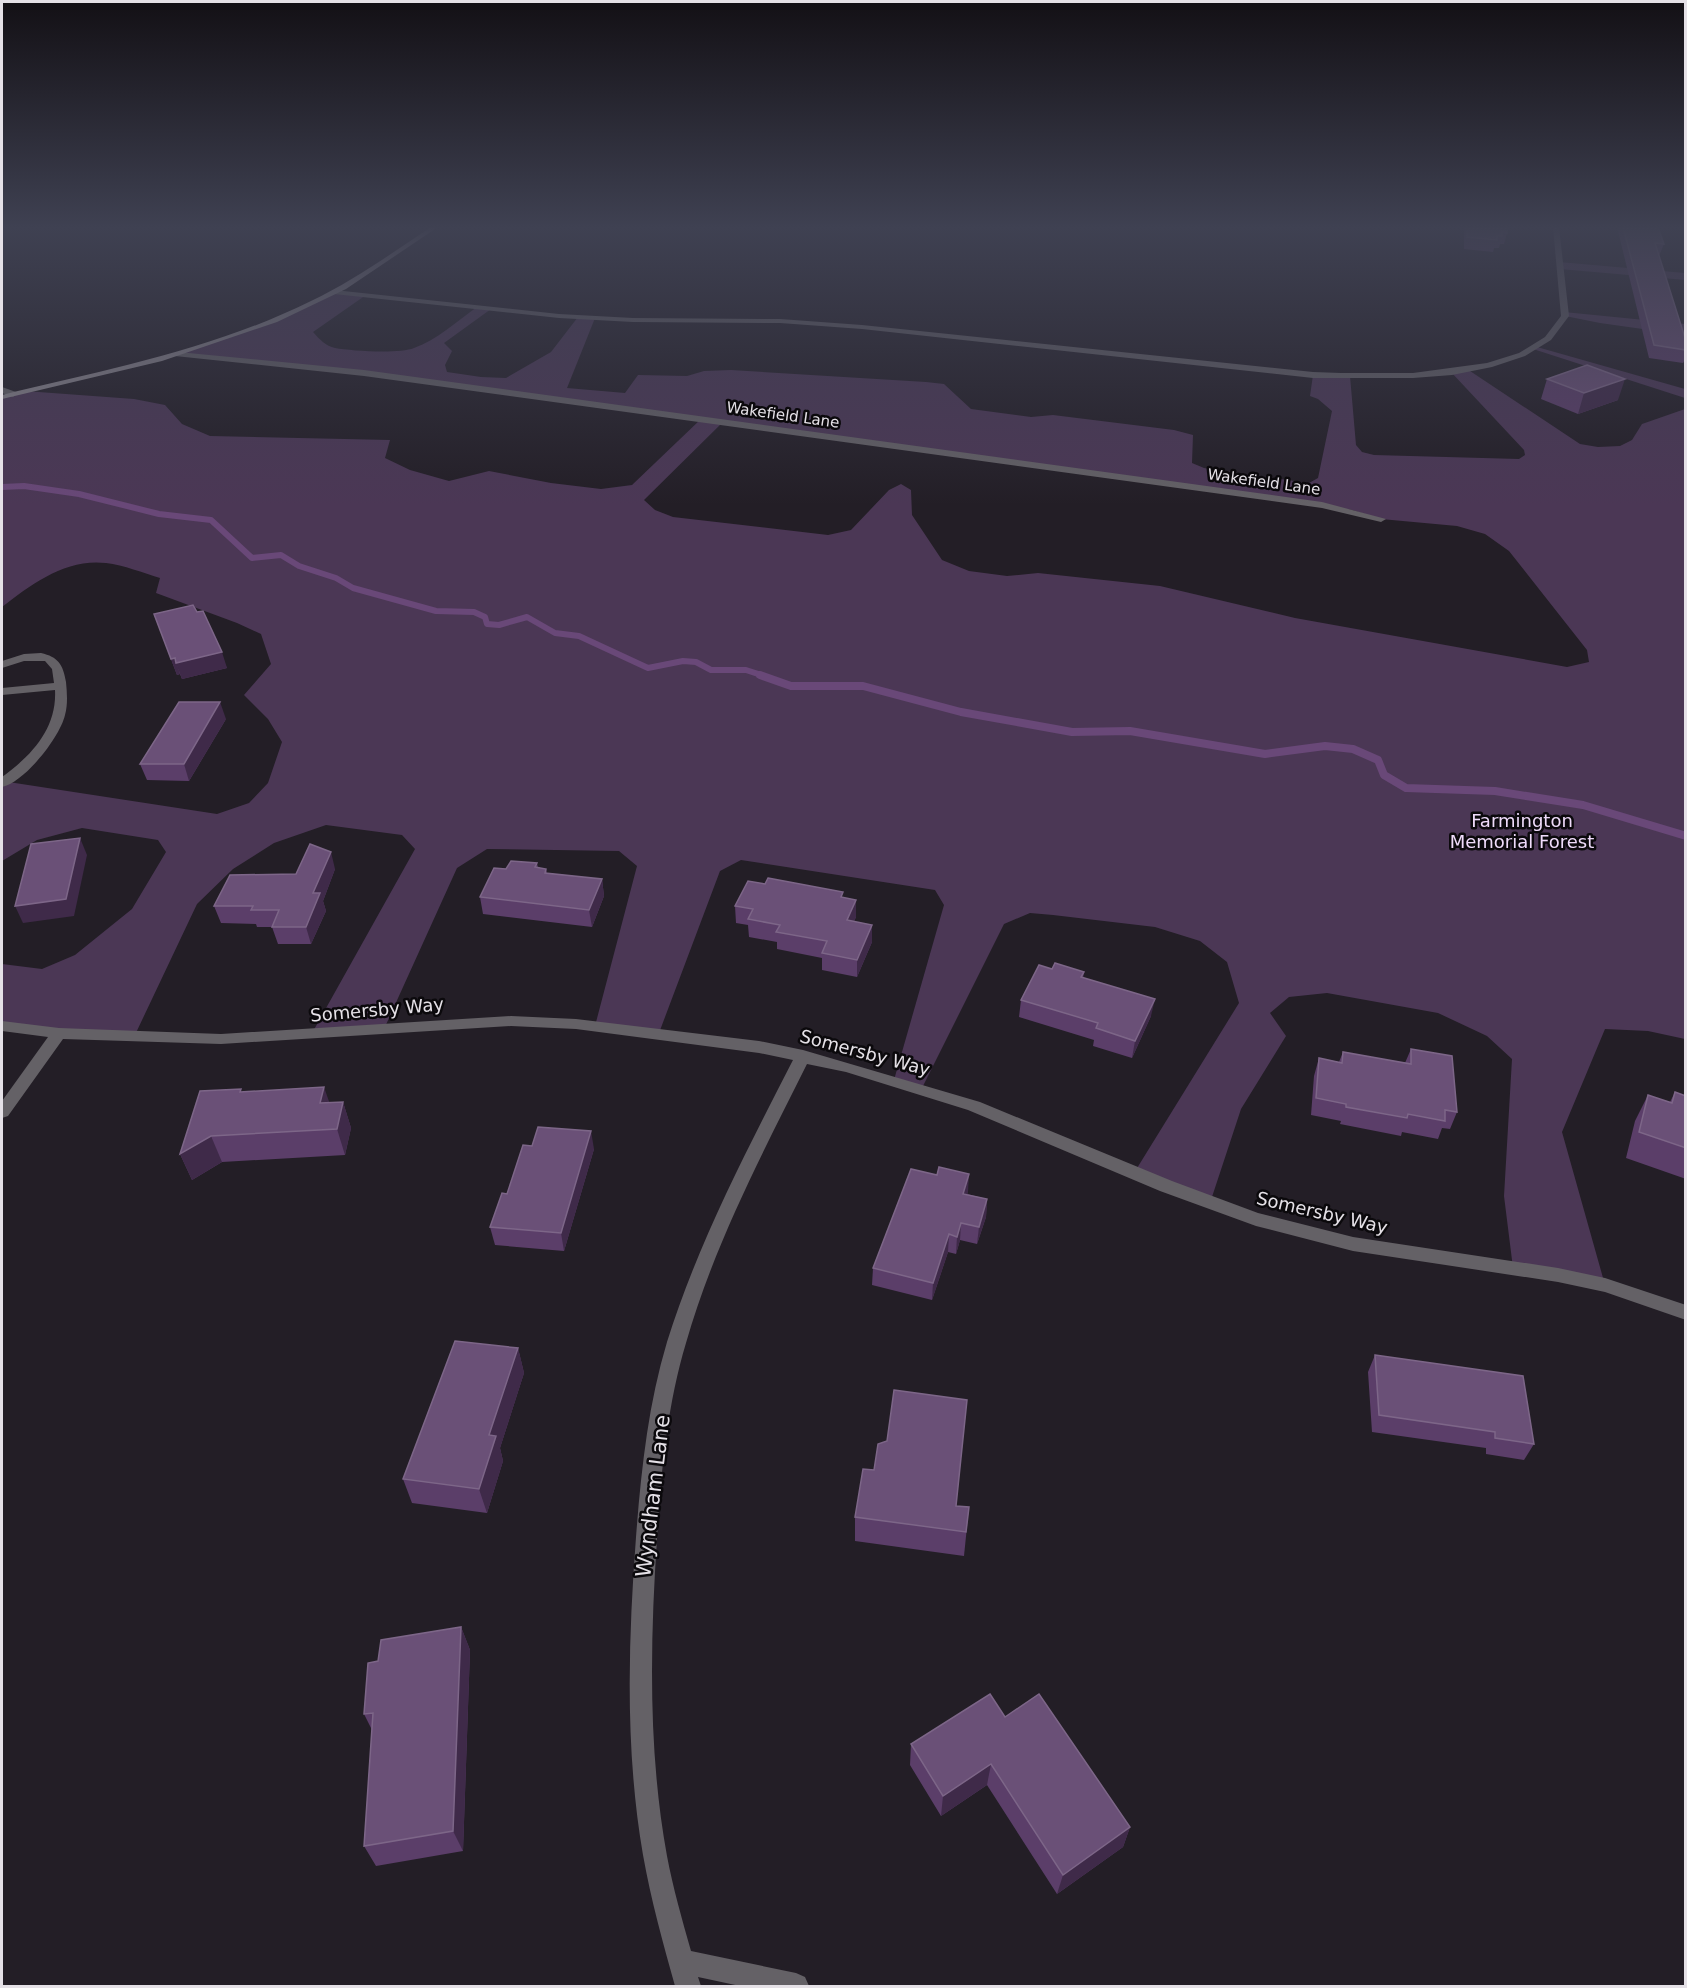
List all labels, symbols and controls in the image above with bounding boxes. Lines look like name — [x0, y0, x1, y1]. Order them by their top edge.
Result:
street label: Wakefield Lane — [725, 398, 841, 432]
street label: Wakefield Lane — [1206, 465, 1322, 499]
park label: Farmington Memorial Forest — [1450, 810, 1594, 852]
street label: Somersby Way — [309, 993, 445, 1026]
street label: Somersby Way — [798, 1025, 933, 1080]
street label: Somersby Way — [1254, 1187, 1390, 1238]
street label: Wyndham Lane — [631, 1413, 675, 1579]

